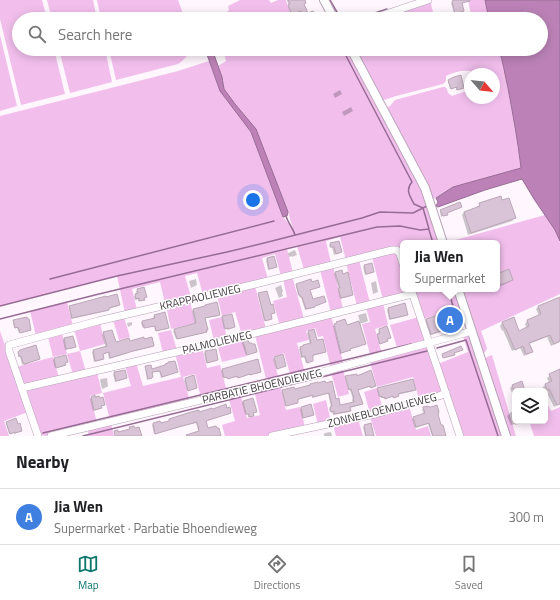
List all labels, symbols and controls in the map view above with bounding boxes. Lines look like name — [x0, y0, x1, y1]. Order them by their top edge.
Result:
search box — [12, 12, 548, 56]
icon: search — [26, 23, 48, 45]
text: Search here — [58, 23, 132, 46]
north arrow — [464, 68, 500, 104]
your location — [243, 190, 263, 210]
popup — [400, 240, 500, 292]
text: Jia Wen — [415, 245, 464, 268]
text: Supermarket — [415, 268, 485, 288]
street label: KRAPPAOLIEWEG — [158, 280, 242, 314]
pin: A — [437, 305, 463, 335]
street label: PALMOLIEWEG — [181, 326, 254, 358]
street label: PARBATIE BHOENDIEWEG — [200, 364, 324, 408]
map controls — [512, 388, 548, 424]
button: layers — [512, 388, 548, 424]
street label: ZONNEBLOEMOLIEWEG — [326, 389, 439, 431]
text: Nearby — [16, 449, 69, 475]
text: Jia Wen — [54, 495, 103, 518]
text: A — [25, 507, 33, 527]
text: 300 m — [508, 507, 544, 527]
text: Supermarket · Parbatie Bhoendieweg — [54, 518, 257, 538]
tab: Map — [77, 553, 99, 593]
tab: Directions — [254, 553, 300, 593]
tab: Saved — [455, 553, 483, 593]

